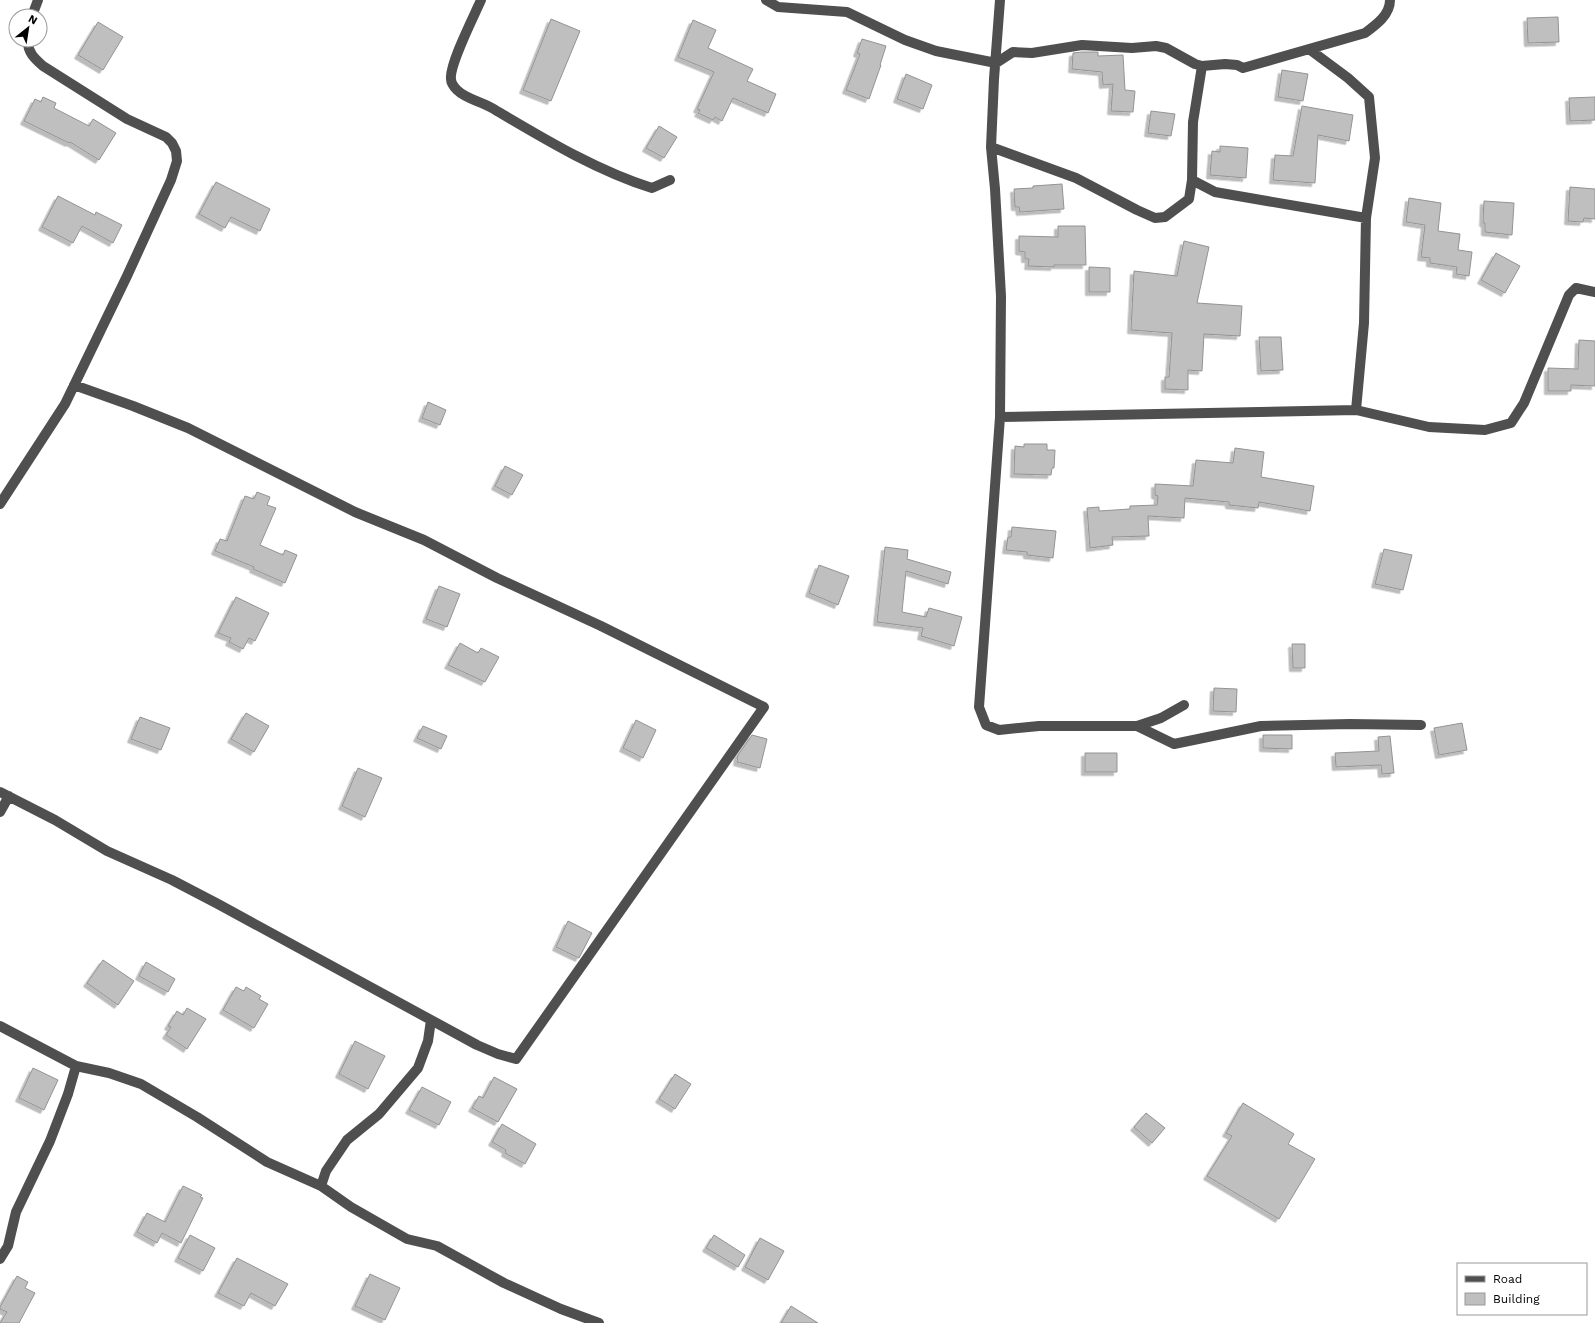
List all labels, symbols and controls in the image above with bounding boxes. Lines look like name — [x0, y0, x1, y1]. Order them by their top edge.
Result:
north arrow — [8, 8, 48, 48]
text: N — [26, 12, 40, 27]
legend — [1457, 1263, 1587, 1315]
text: Road — [1493, 1272, 1522, 1286]
text: Building — [1493, 1292, 1540, 1306]

